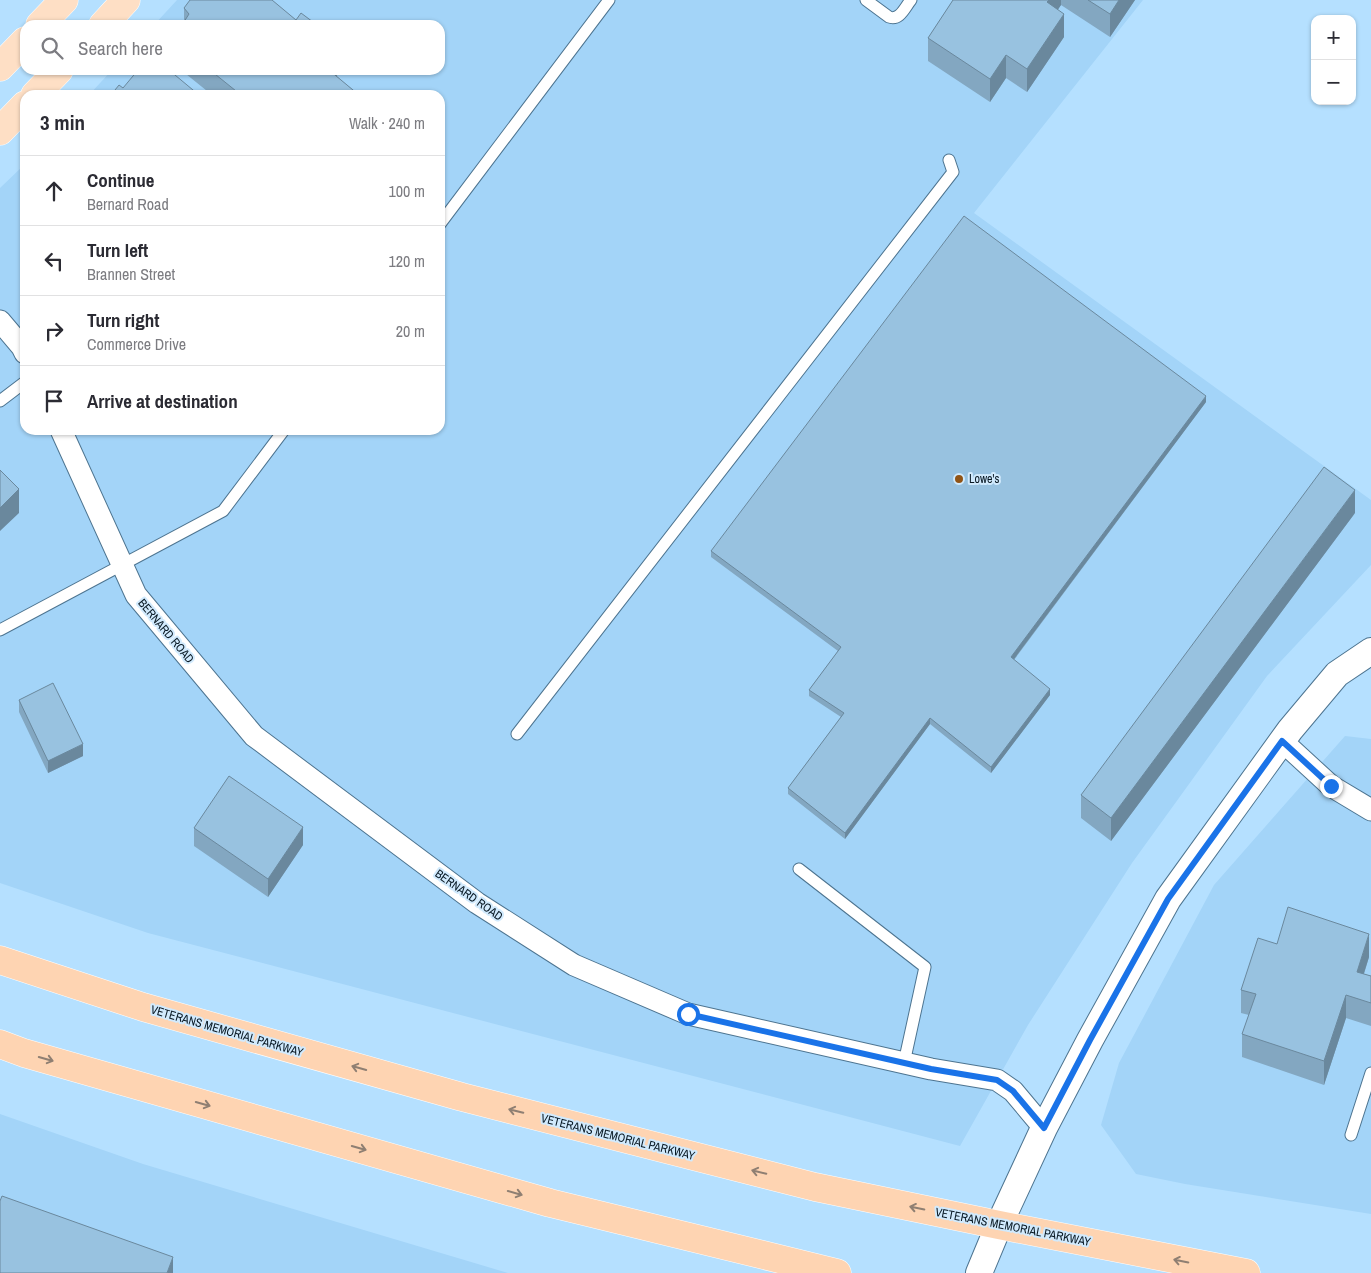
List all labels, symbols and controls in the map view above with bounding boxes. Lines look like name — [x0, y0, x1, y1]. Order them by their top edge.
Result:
map controls — [1311, 15, 1356, 105]
button: + — [1311, 15, 1356, 60]
search box — [20, 20, 445, 75]
icon: search — [38, 34, 66, 62]
text: Search here — [78, 35, 163, 61]
button: − — [1311, 60, 1356, 105]
text: 3 min — [40, 108, 85, 137]
text: Walk · 240 m — [349, 112, 425, 134]
text: Continue — [87, 167, 155, 193]
icon: ahead — [40, 177, 68, 205]
text: 100 m — [389, 180, 425, 202]
text: Bernard Road — [87, 193, 169, 215]
text: Turn left — [87, 237, 148, 263]
icon: left — [40, 247, 68, 275]
text: 120 m — [389, 250, 425, 272]
text: Brannen Street — [87, 263, 175, 285]
text: Turn right — [87, 307, 159, 333]
icon: right — [40, 317, 68, 345]
text: 20 m — [396, 320, 425, 342]
text: Commerce Drive — [87, 333, 186, 355]
icon: arrive — [40, 387, 68, 415]
text: Arrive at destination — [87, 388, 238, 414]
place label: Lowe's — [969, 471, 999, 487]
marker: Lowe's — [953, 473, 965, 485]
street label: BERNARD ROAD — [134, 595, 198, 667]
route end — [1320, 775, 1343, 798]
street label: BERNARD ROAD — [432, 866, 506, 924]
street label: VETERANS MEMORIAL PARKWAY — [149, 1002, 306, 1061]
route start — [677, 1003, 700, 1026]
one-way arrow — [38, 1055, 54, 1065]
one-way arrow — [352, 1063, 368, 1072]
one-way arrow — [194, 1099, 210, 1109]
one-way arrow — [509, 1106, 525, 1115]
street label: VETERANS MEMORIAL PARKWAY — [539, 1110, 697, 1164]
one-way arrow — [350, 1144, 366, 1154]
one-way arrow — [751, 1167, 767, 1176]
one-way arrow — [507, 1189, 523, 1198]
one-way arrow — [909, 1203, 925, 1212]
street label: VETERANS MEMORIAL PARKWAY — [934, 1204, 1093, 1250]
one-way arrow — [1174, 1255, 1190, 1265]

